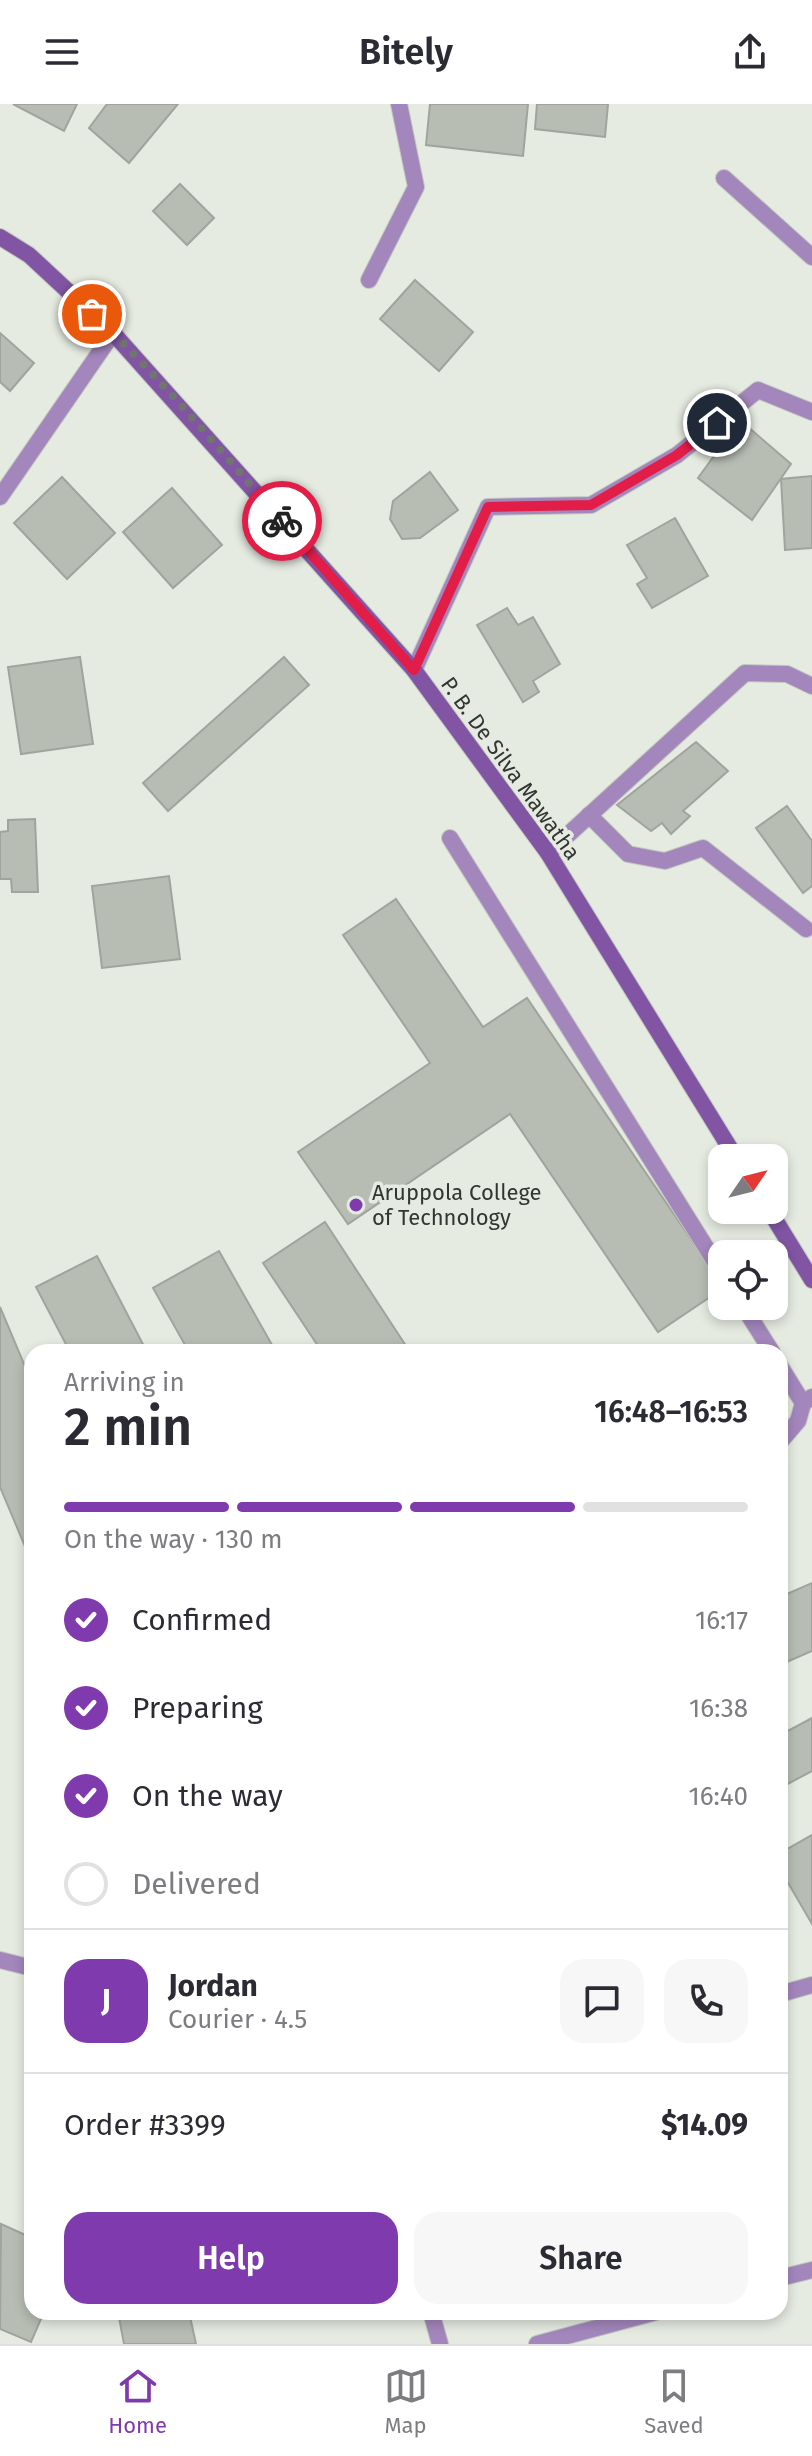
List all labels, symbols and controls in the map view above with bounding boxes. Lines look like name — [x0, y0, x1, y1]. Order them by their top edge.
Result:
icon: menu — [40, 30, 84, 74]
text: Bitely — [359, 30, 453, 74]
icon: share — [728, 30, 772, 74]
pin — [58, 280, 126, 348]
icon: bag — [70, 292, 114, 336]
pin — [683, 389, 751, 457]
icon: home — [695, 401, 739, 445]
courier — [242, 481, 322, 561]
icon: bike — [260, 499, 304, 543]
street label: P. B. De Silva Mawatha — [435, 671, 586, 865]
north arrow — [708, 1144, 788, 1224]
map controls — [708, 1144, 788, 1320]
place label: Aruppola College of Technology — [372, 1179, 542, 1231]
marker: Aruppola College of Technology — [347, 1196, 365, 1214]
button: locate — [708, 1240, 788, 1320]
text: Arriving in — [64, 1367, 185, 1398]
text: 16:48–16:53 — [594, 1394, 748, 1430]
text: 2 min — [64, 1396, 192, 1459]
text: On the way · 130 m — [64, 1524, 283, 1555]
icon: check — [64, 1598, 108, 1642]
text: Confirmed — [132, 1602, 272, 1638]
text: 16:17 — [695, 1605, 748, 1636]
icon: check — [64, 1686, 108, 1730]
text: Preparing — [132, 1690, 263, 1726]
text: 16:38 — [689, 1693, 748, 1724]
icon: check — [64, 1774, 108, 1818]
text: On the way — [132, 1778, 283, 1814]
text: 16:40 — [688, 1781, 748, 1812]
text: Delivered — [132, 1866, 261, 1902]
button: chat — [560, 1959, 644, 2043]
button: phone — [664, 1959, 748, 2043]
text: Jordan — [168, 1968, 258, 2004]
text: J — [101, 1983, 111, 2019]
text: Courier · 4.5 — [168, 2004, 307, 2035]
text: Order #3399 — [64, 2107, 226, 2143]
text: $14.09 — [661, 2107, 748, 2143]
button: Help — [64, 2212, 398, 2304]
button: Share — [414, 2212, 748, 2304]
tab: Home — [108, 2364, 167, 2439]
tab: Map — [384, 2364, 428, 2439]
tab: Saved — [644, 2364, 704, 2439]

